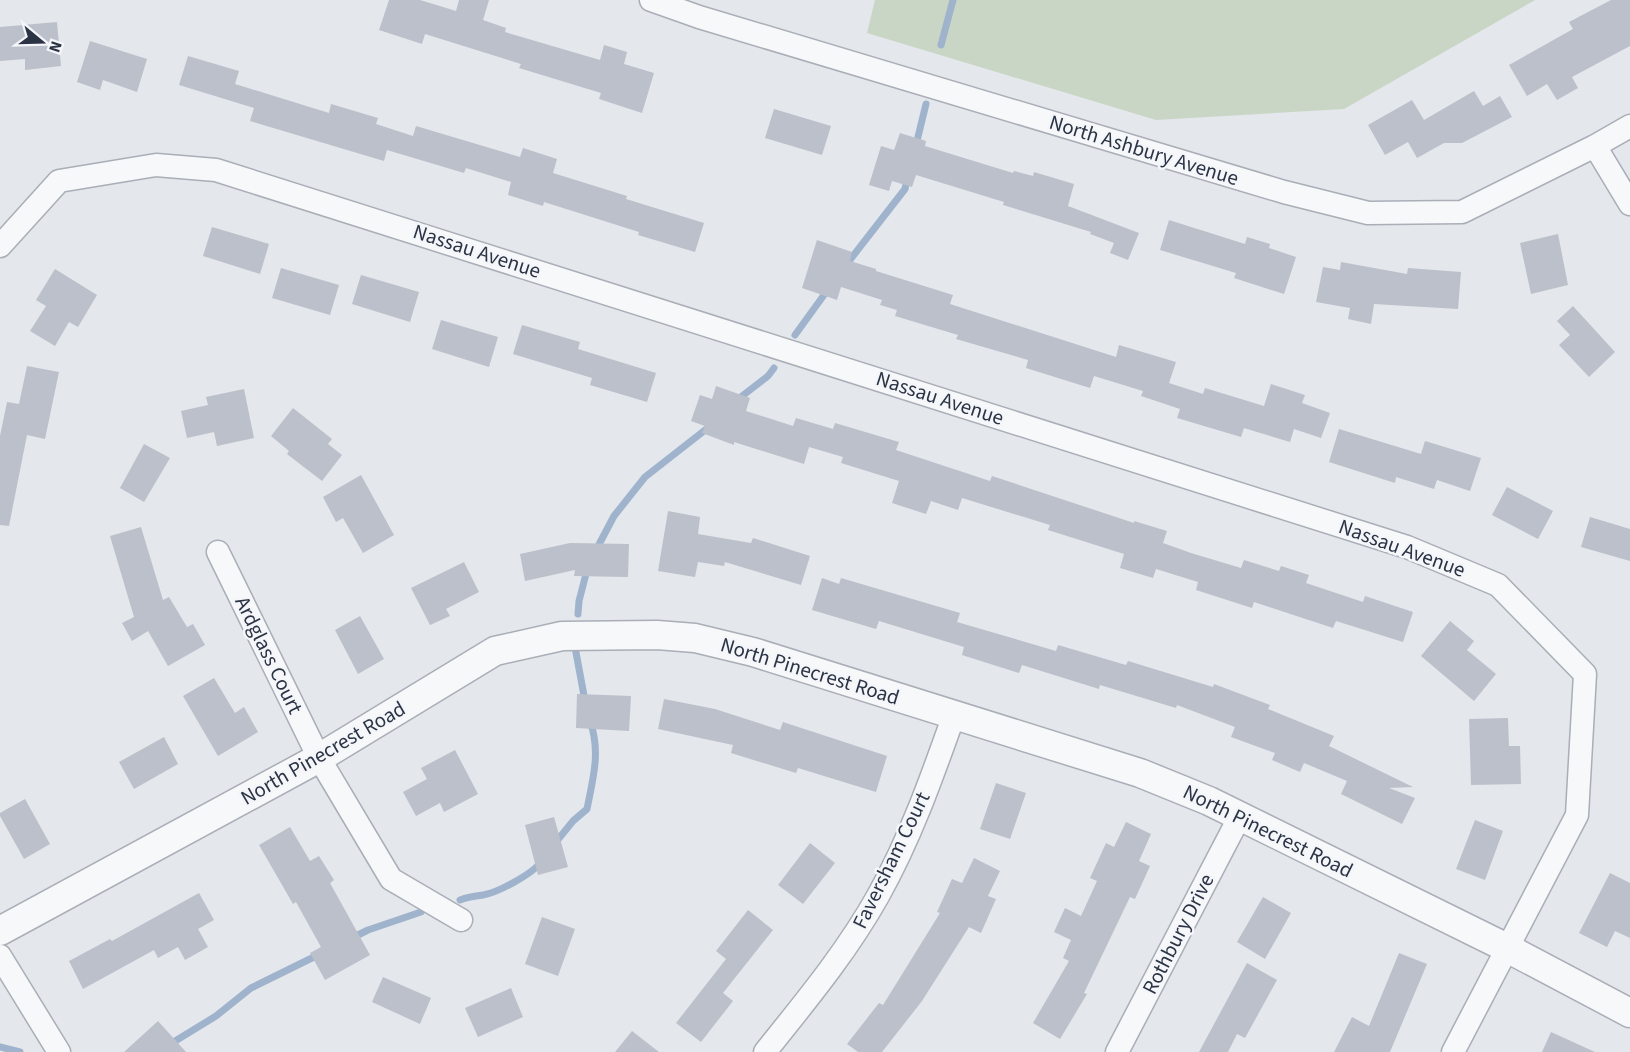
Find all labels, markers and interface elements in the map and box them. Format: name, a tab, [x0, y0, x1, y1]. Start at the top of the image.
north arrow	[12, 12, 72, 72]
text: N	[43, 38, 67, 55]
street label: North Ashbury Avenue	[1046, 107, 1242, 193]
street label: Nassau Avenue	[409, 216, 545, 286]
street label: Nassau Avenue	[872, 363, 1008, 433]
street label: Nassau Avenue	[1335, 511, 1469, 585]
street label: Ardglass Court	[228, 591, 310, 719]
street label: North Pinecrest Road	[717, 630, 903, 712]
street label: North Pinecrest Road	[235, 694, 411, 812]
street label: North Pinecrest Road	[1178, 777, 1358, 885]
street label: Faversham Court	[845, 786, 937, 934]
street label: Rothbury Drive	[1135, 869, 1221, 999]

